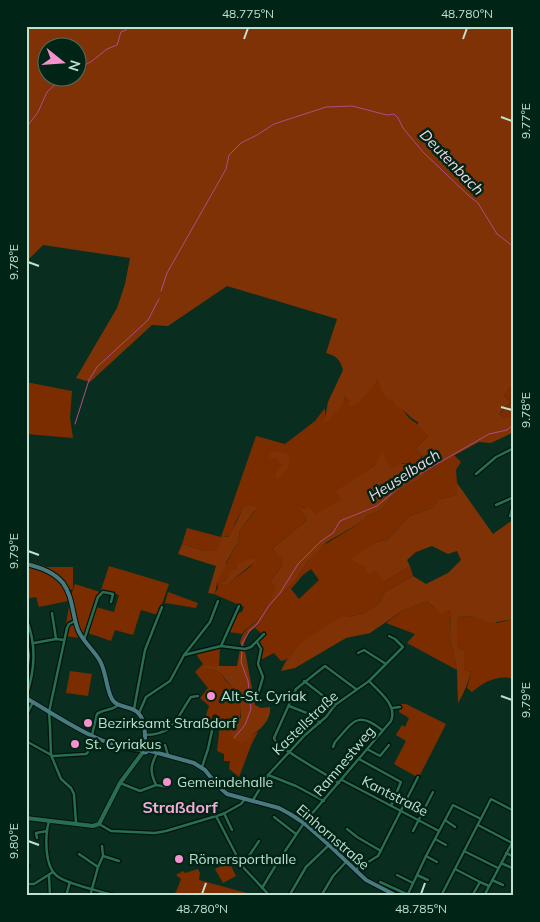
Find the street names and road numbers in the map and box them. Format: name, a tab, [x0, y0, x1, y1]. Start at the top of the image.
street label: Kastellstraße	[268, 687, 342, 759]
street label: Ramnestweg	[309, 722, 379, 800]
street label: Kantstraße	[359, 772, 431, 820]
street label: Einhornstraße	[293, 800, 373, 874]

